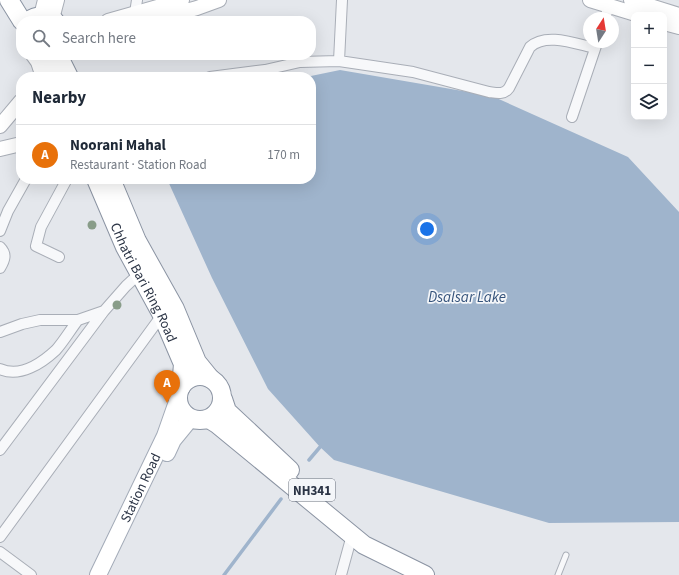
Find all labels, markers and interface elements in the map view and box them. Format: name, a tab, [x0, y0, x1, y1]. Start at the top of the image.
north arrow	[583, 12, 619, 48]
map controls	[631, 12, 667, 120]
button: +	[631, 12, 667, 48]
search box	[16, 16, 316, 60]
icon: search	[30, 27, 52, 49]
text: Search here	[62, 28, 136, 49]
button: −	[631, 48, 667, 84]
button: layers	[631, 84, 667, 120]
text: Nearby	[32, 86, 86, 110]
text: Noorani Mahal	[70, 135, 166, 156]
text: A	[41, 146, 49, 164]
text: 170 m	[267, 146, 300, 164]
text: Restaurant · Station Road	[70, 156, 207, 174]
your location	[417, 219, 437, 239]
street label: Chhatri Bari Ring Road	[105, 220, 181, 345]
water label: Dsalsar Lake	[428, 287, 506, 308]
pin: A	[154, 370, 180, 403]
street label: Station Road	[116, 450, 166, 526]
road number: NH341	[289, 479, 335, 501]

